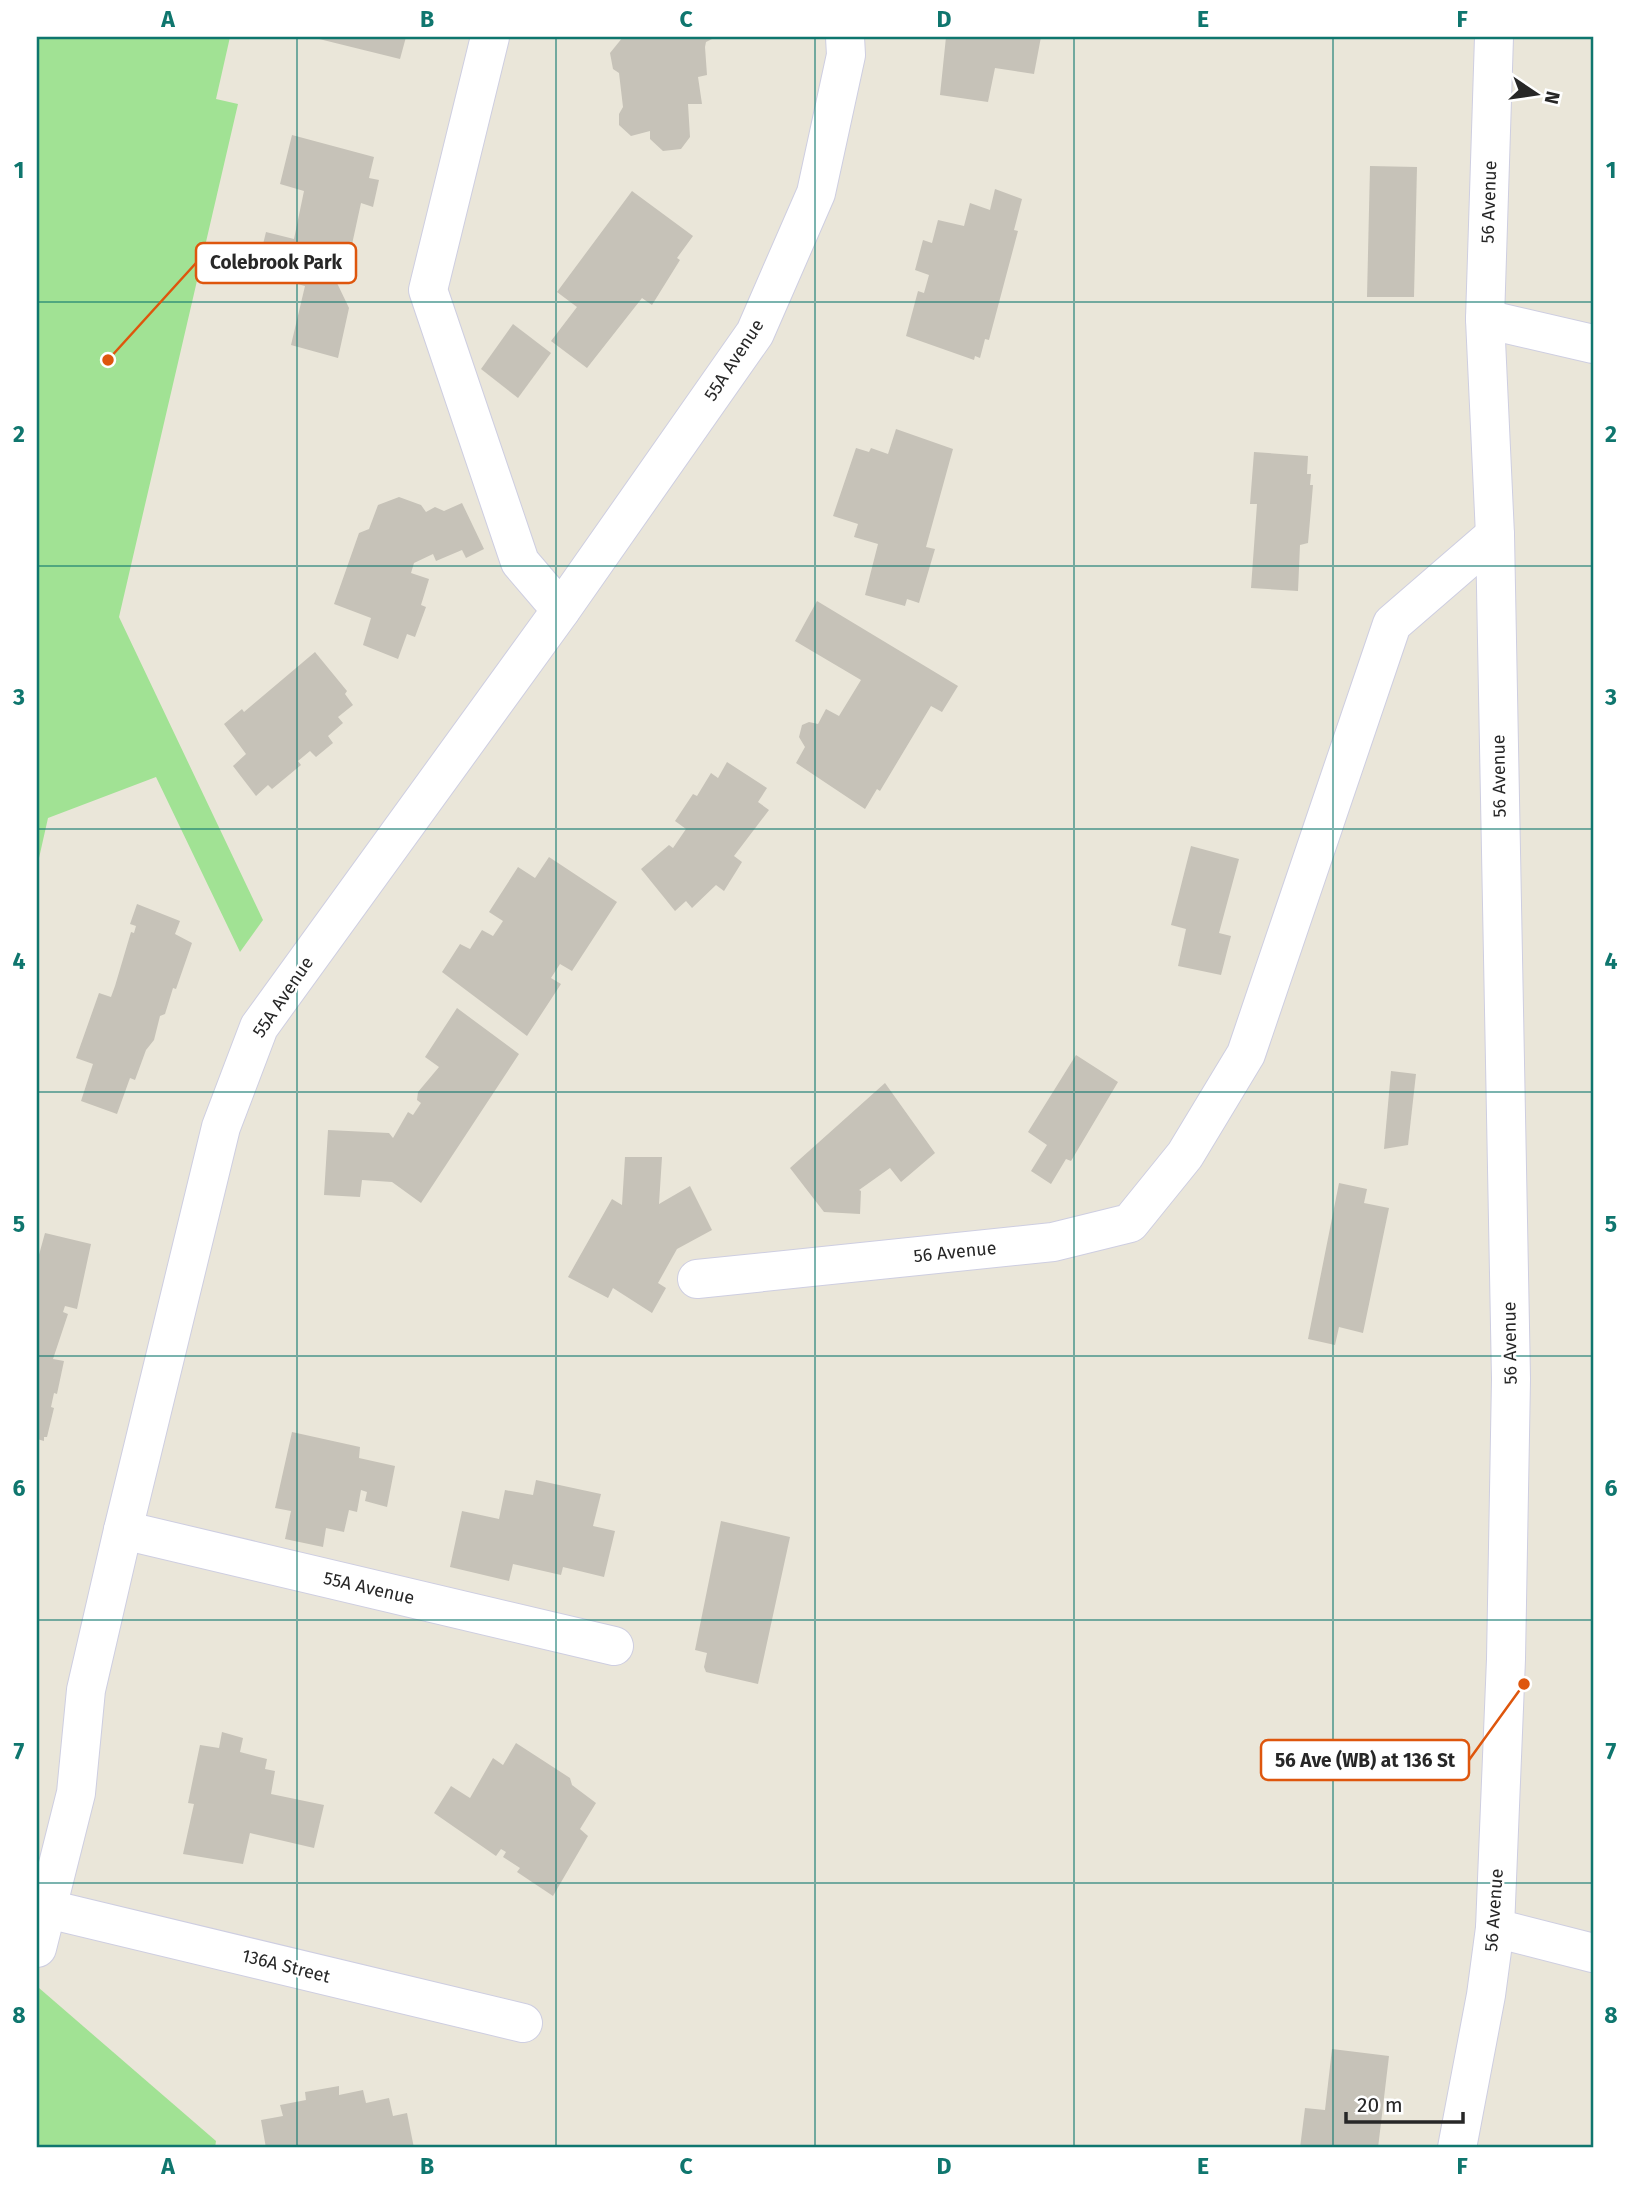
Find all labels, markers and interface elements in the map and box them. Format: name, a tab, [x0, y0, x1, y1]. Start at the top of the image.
text: A	[160, 5, 175, 33]
text: B	[420, 5, 434, 33]
text: C	[679, 5, 693, 33]
text: D	[937, 5, 952, 33]
text: E	[1197, 5, 1209, 33]
text: F	[1456, 5, 1468, 33]
north arrow	[1500, 60, 1570, 130]
text: N	[1539, 89, 1565, 106]
text: 1	[14, 156, 24, 184]
text: 1	[1606, 156, 1616, 184]
street label: 56 Avenue	[1477, 160, 1501, 244]
callout: Colebrook Park	[196, 243, 356, 283]
text: Colebrook Park	[210, 251, 343, 274]
street label: 55A Avenue	[700, 315, 768, 405]
text: 2	[13, 420, 25, 448]
text: 2	[1605, 420, 1617, 448]
text: 3	[12, 683, 25, 711]
text: 3	[1604, 683, 1617, 711]
street label: 56 Avenue	[1487, 734, 1511, 818]
text: 4	[13, 947, 26, 975]
text: 4	[1605, 947, 1618, 975]
street label: 55A Avenue	[248, 952, 318, 1042]
text: 5	[13, 1210, 25, 1238]
text: 5	[1605, 1210, 1617, 1238]
street label: 56 Avenue	[913, 1237, 997, 1267]
street label: 56 Avenue	[1498, 1301, 1522, 1385]
text: 6	[13, 1474, 26, 1502]
text: 6	[1605, 1474, 1618, 1502]
street label: 55A Avenue	[321, 1567, 417, 1609]
text: 7	[14, 1737, 25, 1765]
text: 7	[1606, 1737, 1617, 1765]
callout: 56 Ave (WB) at 136 St	[1261, 1740, 1469, 1780]
text: 56 Ave (WB) at 136 St	[1275, 1749, 1456, 1772]
street label: 56 Avenue	[1480, 1868, 1508, 1952]
street label: 136A Street	[240, 1944, 333, 1988]
text: 8	[12, 2001, 26, 2029]
text: 8	[1604, 2001, 1618, 2029]
scale bar	[1346, 2080, 1464, 2124]
text: 20 m	[1357, 2092, 1403, 2118]
text: A	[160, 2152, 175, 2180]
text: B	[420, 2152, 434, 2180]
text: C	[679, 2152, 693, 2180]
text: D	[937, 2152, 952, 2180]
text: E	[1197, 2152, 1209, 2180]
text: F	[1456, 2152, 1468, 2180]

